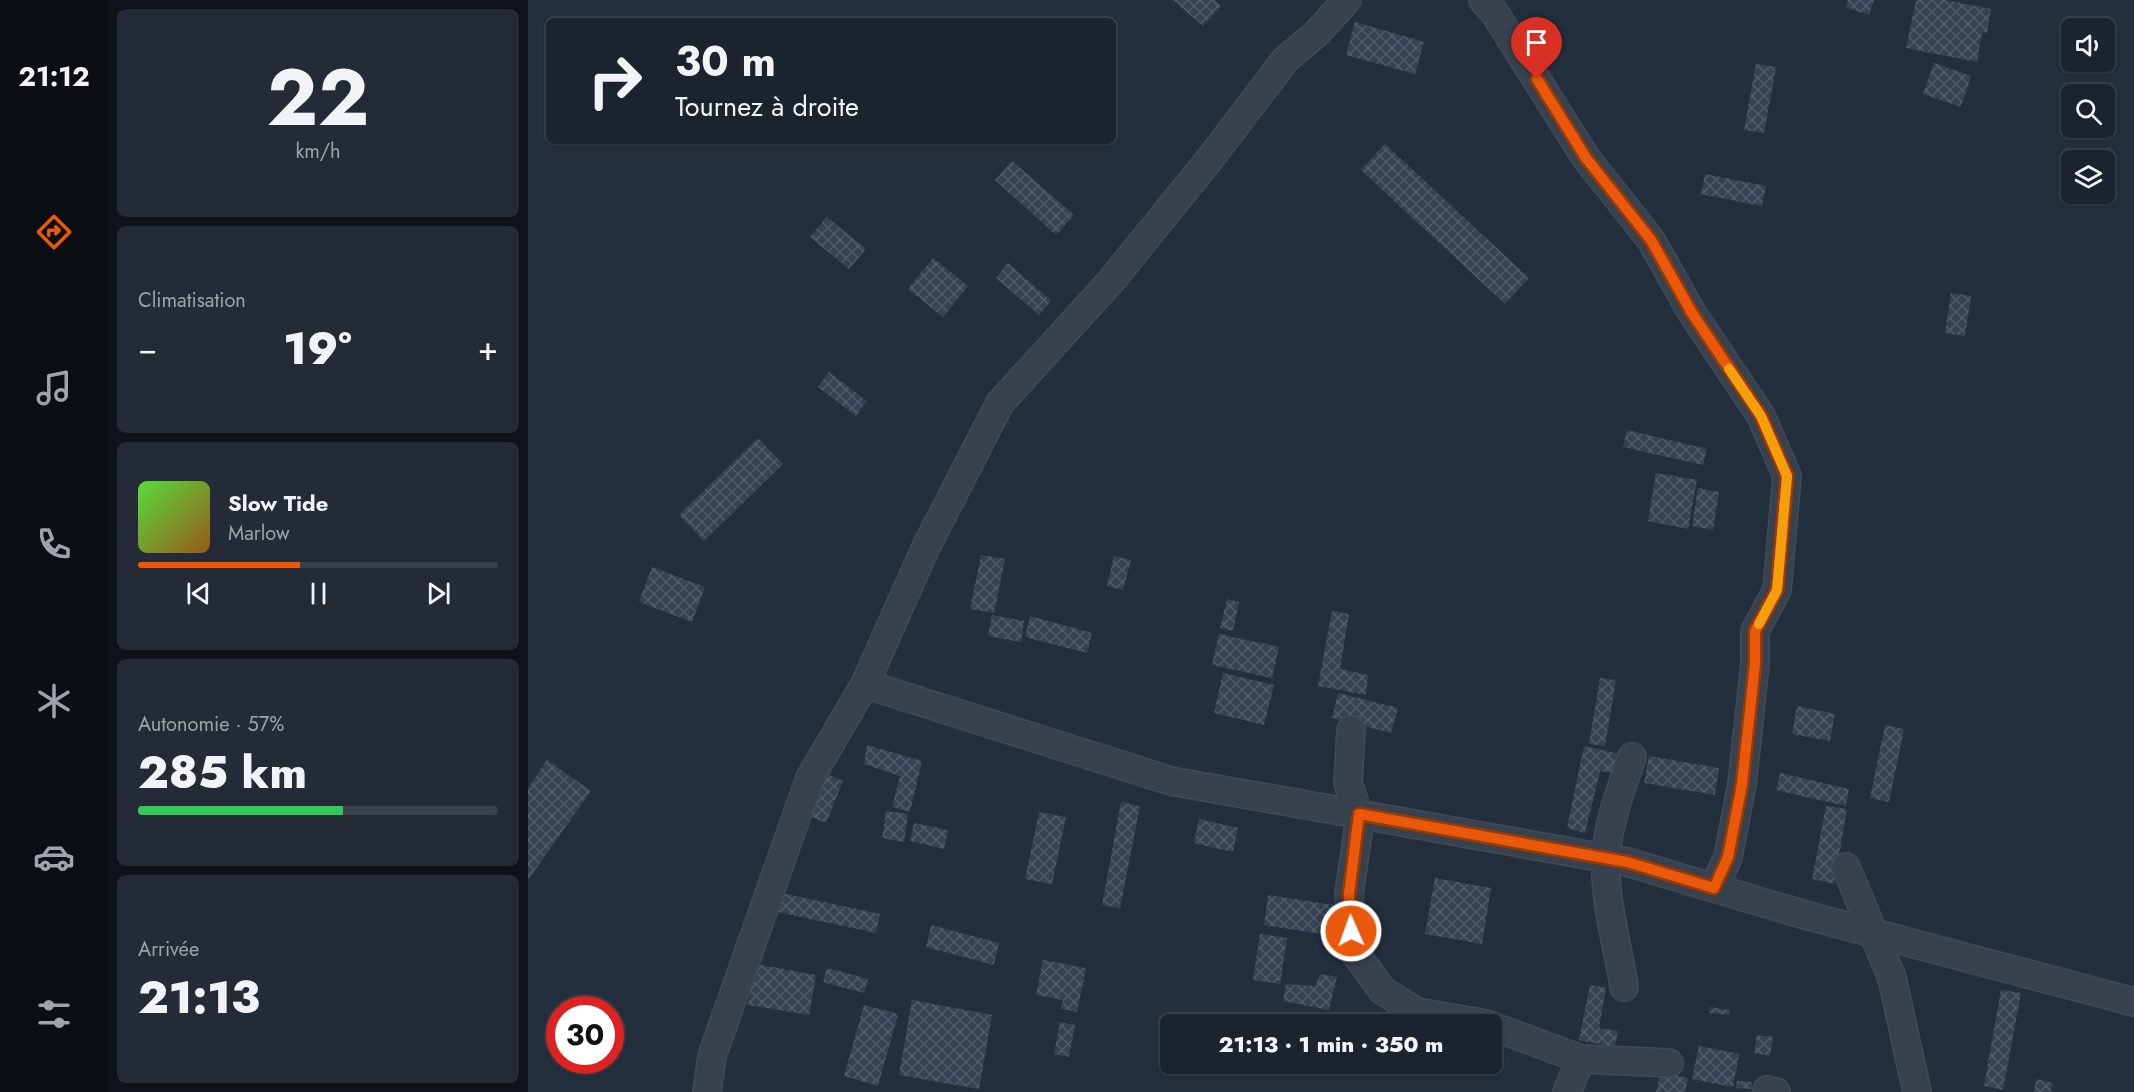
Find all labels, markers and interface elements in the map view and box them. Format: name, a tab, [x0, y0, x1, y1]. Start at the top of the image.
pin	[1511, 17, 1562, 79]
map controls	[2061, 18, 2115, 204]
button: sound	[2061, 18, 2115, 72]
icon: arrive	[1520, 26, 1553, 59]
text: 30 m	[675, 31, 776, 92]
text: 22	[267, 42, 369, 154]
icon: right	[576, 42, 654, 120]
text: 21:12	[18, 57, 90, 96]
button: search	[2061, 84, 2115, 138]
text: Tournez à droite	[675, 87, 859, 126]
text: km/h	[295, 137, 341, 166]
button: layers	[2061, 150, 2115, 204]
icon: directions	[33, 211, 75, 253]
text: Climatisation	[138, 286, 246, 315]
text: 19°	[283, 316, 352, 381]
text: −	[138, 325, 157, 372]
text: +	[478, 325, 498, 372]
icon: music	[33, 367, 75, 409]
text: Slow Tide	[228, 487, 328, 519]
text: Marlow	[228, 519, 290, 548]
icon: phone	[33, 523, 75, 565]
icon: previous	[182, 577, 215, 610]
icon: pause	[302, 577, 335, 610]
icon: next	[422, 577, 455, 610]
icon: climate	[33, 680, 75, 722]
text: Autonomie · 57%	[138, 710, 284, 739]
text: 285 km	[138, 740, 307, 805]
icon: car	[33, 836, 75, 878]
position arrow	[1319, 899, 1383, 963]
text: Arrivée	[138, 935, 199, 964]
text: 21:13	[138, 965, 260, 1030]
icon: filters	[33, 993, 75, 1035]
speed limit sign: 30	[546, 996, 624, 1074]
text: 21:13 · 1 min · 350 m	[1219, 1028, 1443, 1060]

